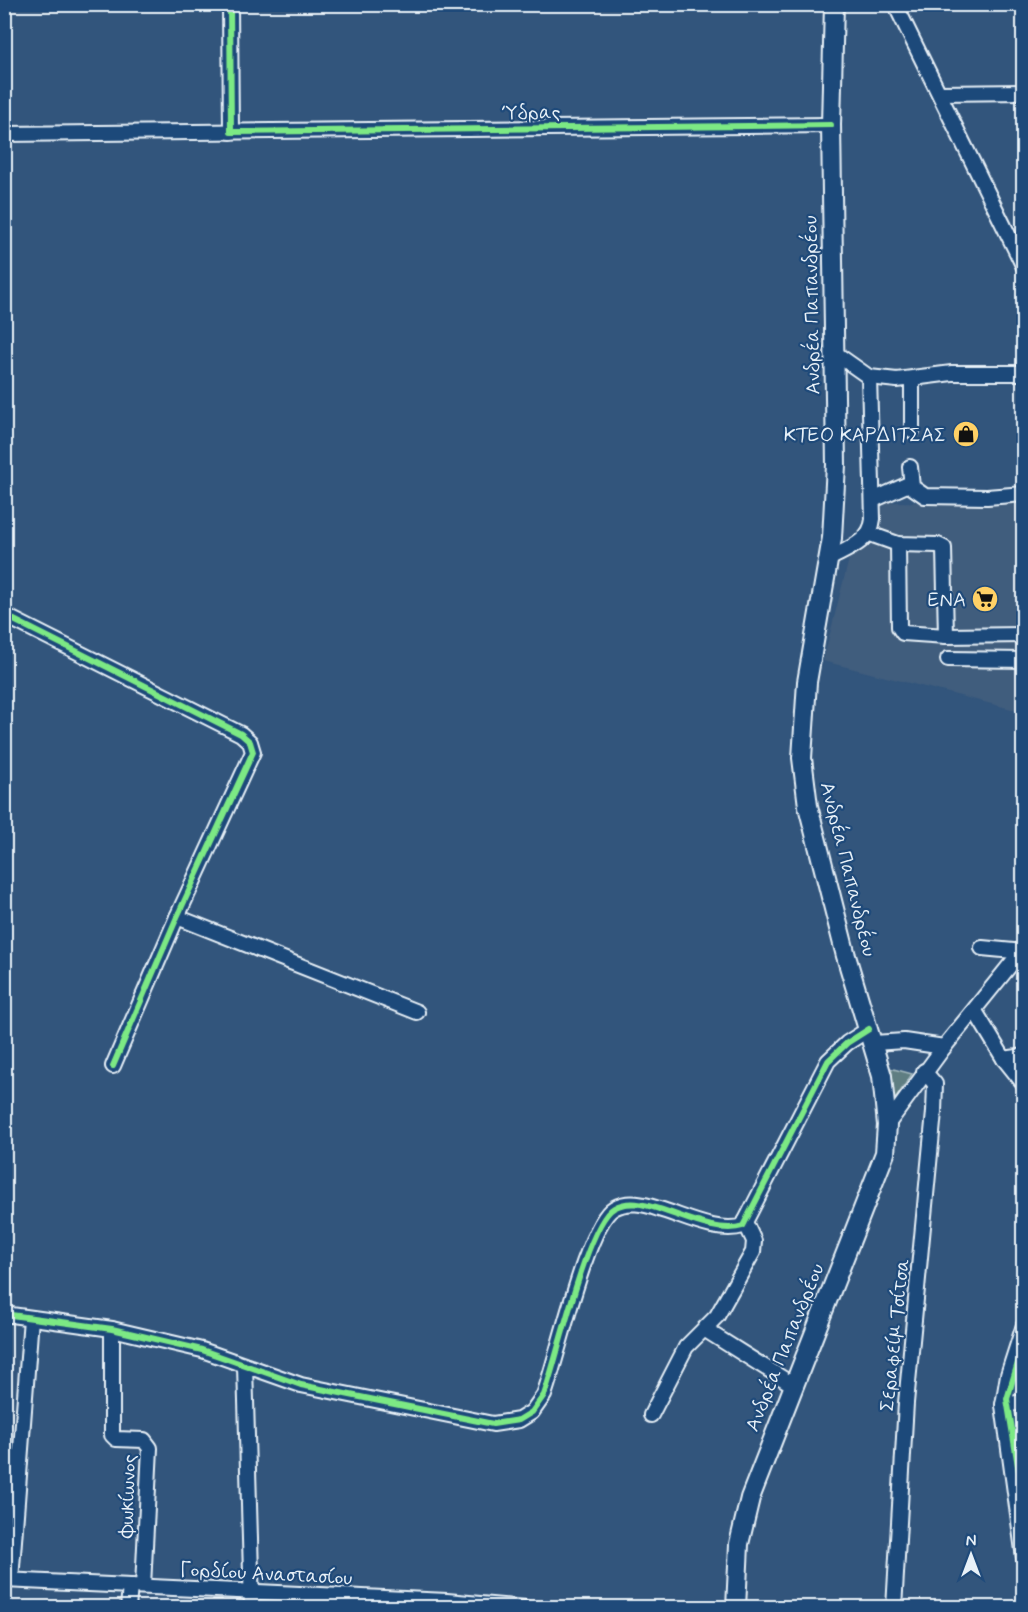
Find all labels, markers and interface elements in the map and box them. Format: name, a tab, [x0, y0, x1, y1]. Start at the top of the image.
street label: Ύδρας	[501, 99, 561, 128]
street label: Ανδρέα Παπανδρέου	[797, 215, 828, 395]
shop icon: ΚΤΕΟ ΚΑΡΔΙΤΣΑΣ	[951, 419, 981, 449]
place label: ΚΤΕΟ ΚΑΡΔΙΤΣΑΣ	[784, 422, 946, 449]
supermarket icon: ΕΝΑ	[970, 584, 1000, 614]
place label: ΕΝΑ	[928, 587, 966, 614]
street label: Ανδρέα Παπανδρέου	[813, 779, 882, 960]
street label: Σεραφείμ Τσίτσα	[874, 1257, 917, 1413]
street label: Ανδρέα Παπανδρέου	[739, 1259, 831, 1436]
street label: Φωκίωνος	[114, 1454, 143, 1539]
north arrow	[941, 1525, 1001, 1585]
text: N	[966, 1531, 976, 1552]
street label: Γορδίου Αναστασίου	[179, 1556, 353, 1593]

